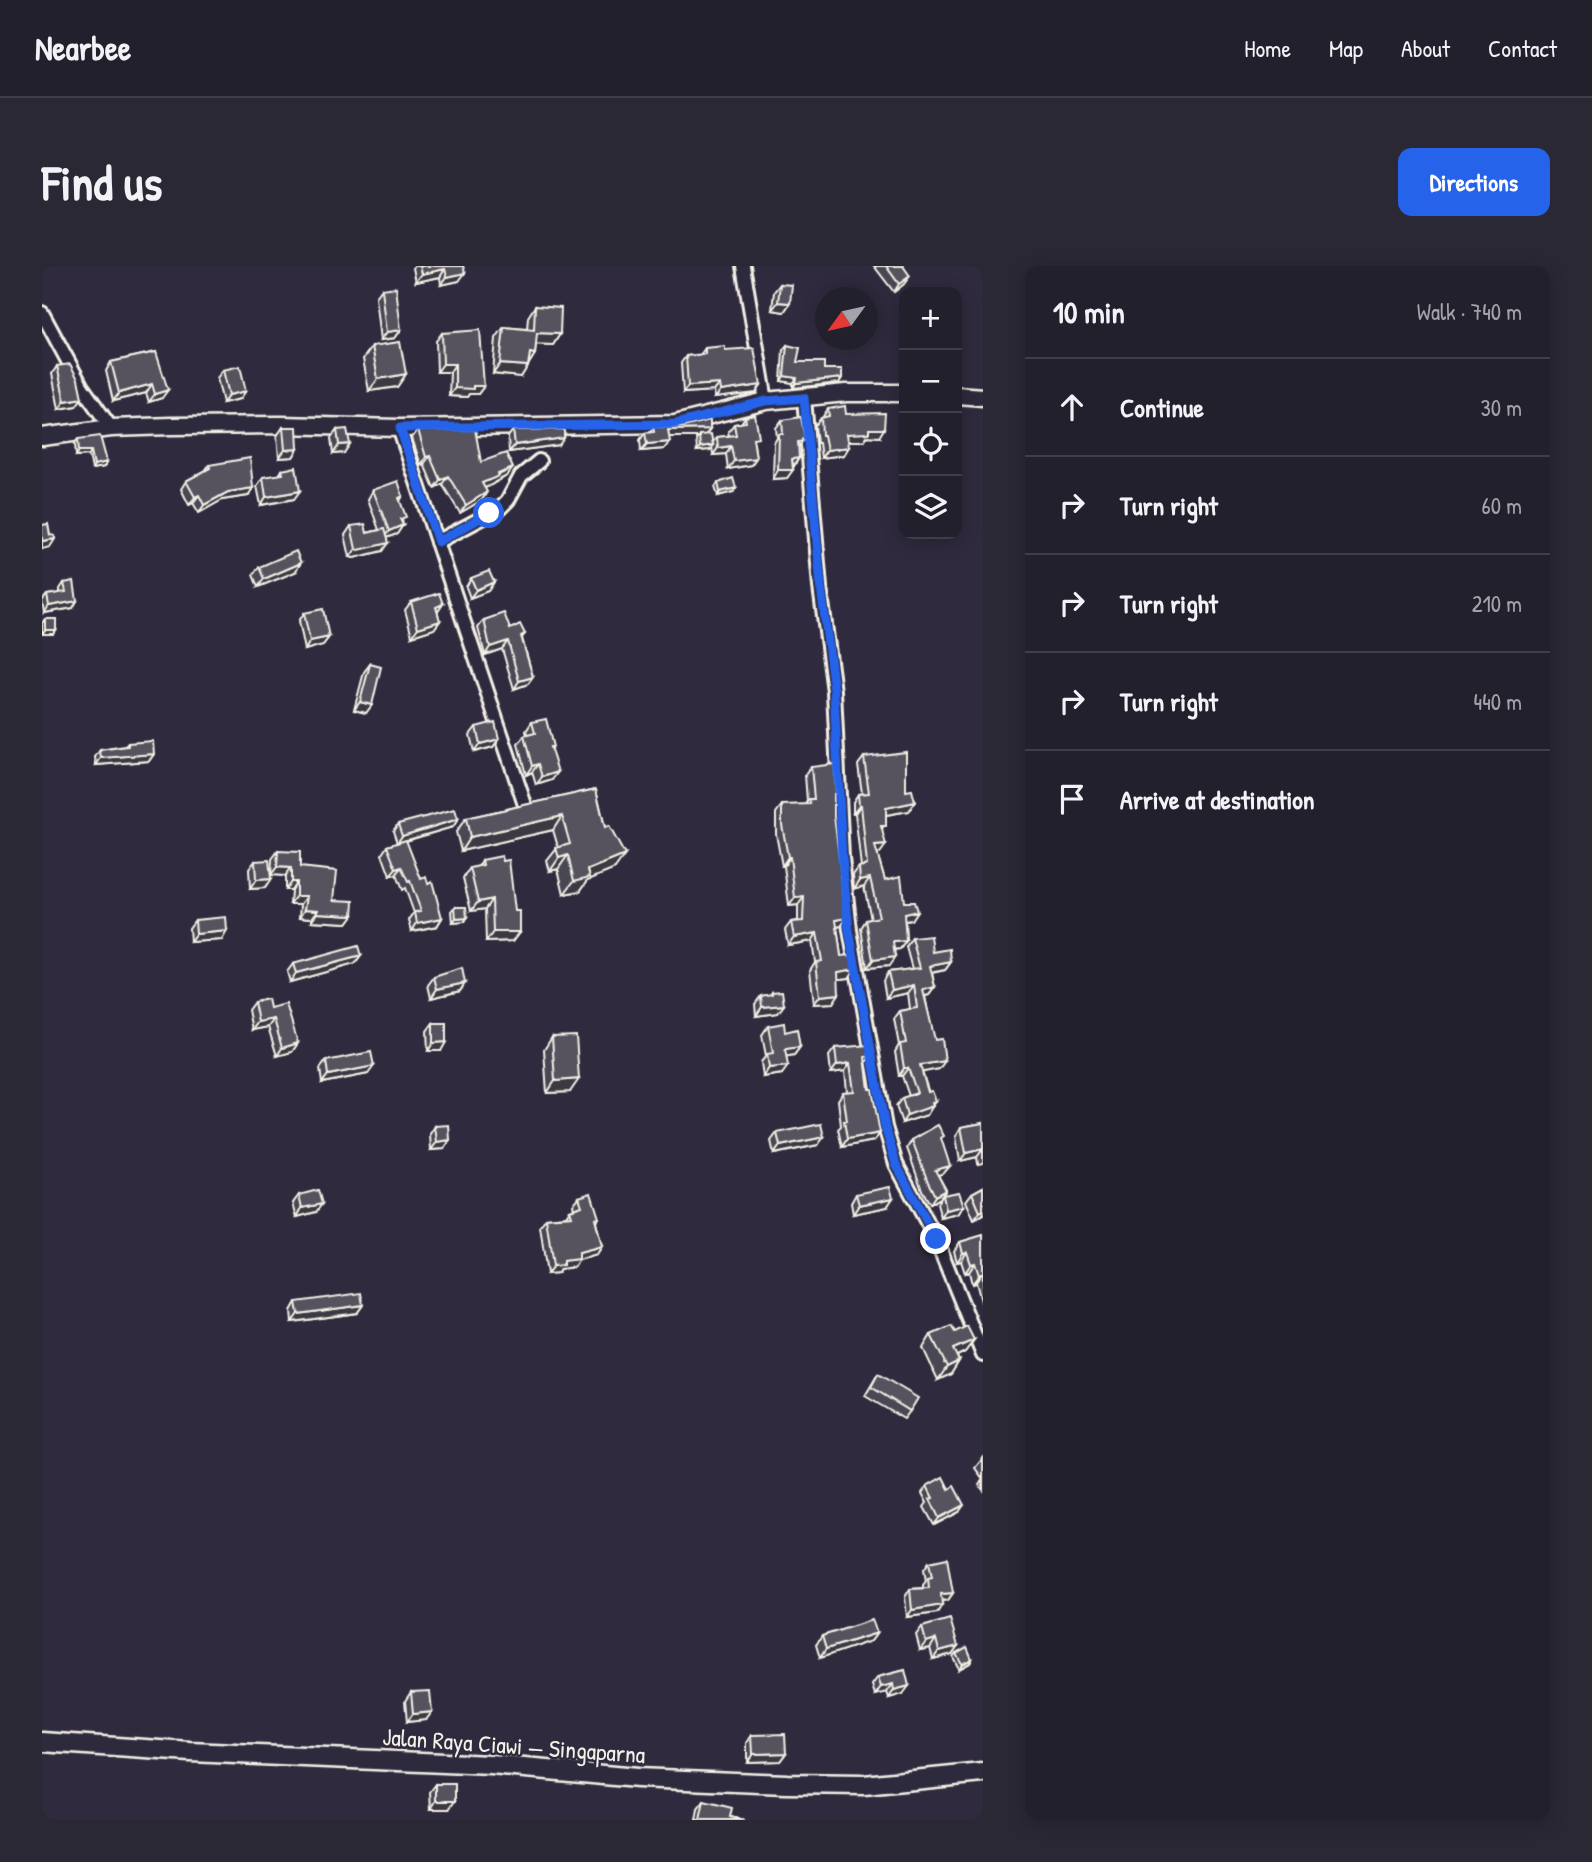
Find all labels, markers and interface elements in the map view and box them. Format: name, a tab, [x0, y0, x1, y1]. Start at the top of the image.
text: Nearbee	[35, 26, 131, 70]
text: Home	[1244, 32, 1291, 64]
text: Map	[1329, 32, 1363, 64]
text: About	[1401, 32, 1450, 64]
text: Contact	[1488, 32, 1557, 64]
button: Directions	[1398, 148, 1550, 216]
text: Find us	[42, 149, 162, 215]
north arrow	[815, 287, 878, 350]
map controls	[899, 287, 962, 539]
button: +	[899, 287, 962, 350]
text: 10 min	[1053, 292, 1125, 332]
text: Walk · 740 m	[1417, 296, 1522, 327]
button: −	[899, 350, 962, 413]
icon: ahead	[1053, 388, 1091, 426]
text: Continue	[1120, 390, 1204, 425]
text: 30 m	[1480, 392, 1522, 423]
button: locate	[899, 413, 962, 476]
button: layers	[899, 476, 962, 539]
icon: right	[1053, 486, 1091, 524]
text: Turn right	[1120, 488, 1218, 523]
text: 60 m	[1482, 490, 1522, 521]
route start	[473, 497, 504, 528]
icon: right	[1053, 584, 1091, 622]
text: Turn right	[1120, 586, 1218, 621]
text: 210 m	[1472, 588, 1522, 619]
icon: right	[1053, 682, 1091, 720]
text: Turn right	[1120, 684, 1218, 719]
text: 440 m	[1474, 686, 1522, 717]
icon: arrive	[1053, 780, 1091, 818]
text: Arrive at destination	[1120, 782, 1315, 817]
route end	[920, 1223, 951, 1254]
street label: Jalan Raya Ciawi — Singaparna	[382, 1720, 646, 1770]

